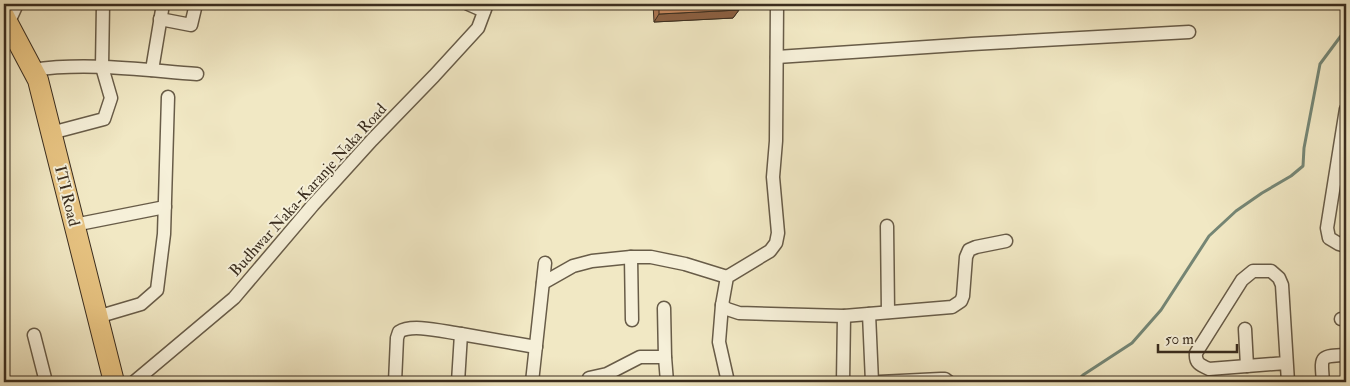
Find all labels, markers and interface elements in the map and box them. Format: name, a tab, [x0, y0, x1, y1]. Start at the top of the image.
street label: Budhwar Naka-Karanje Naka Road	[225, 99, 391, 281]
street label: ITI Road	[50, 164, 84, 228]
scale bar	[1158, 321, 1236, 353]
text: 50 m	[1165, 330, 1194, 349]

